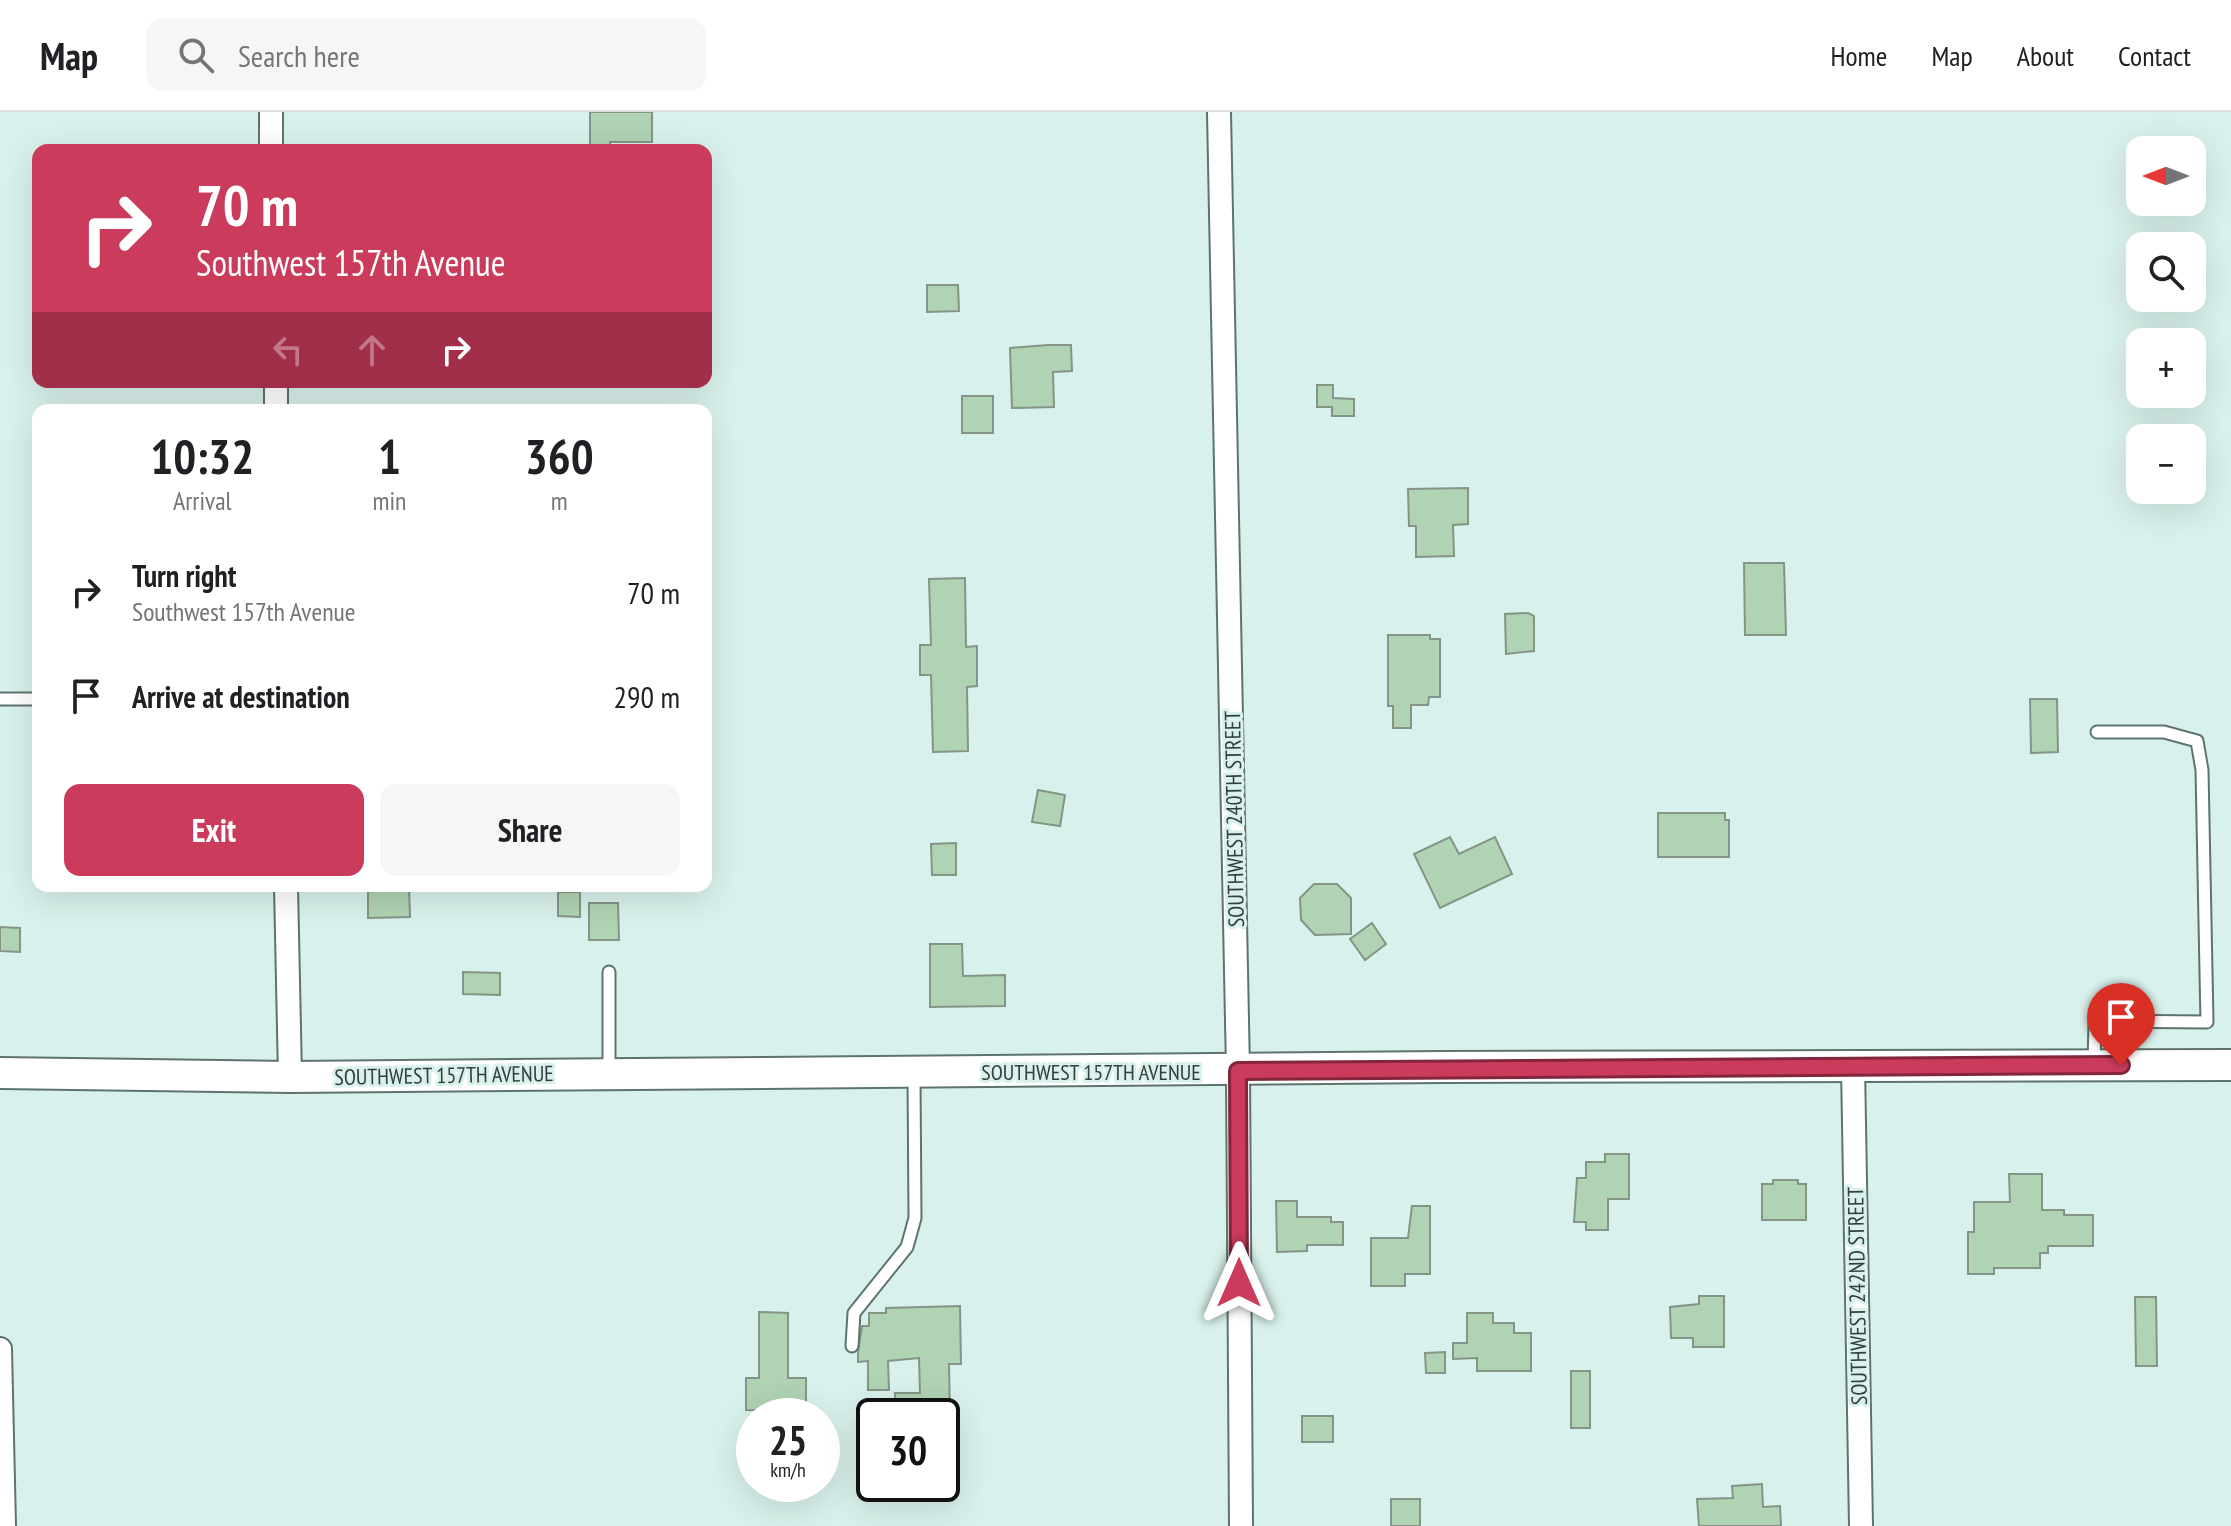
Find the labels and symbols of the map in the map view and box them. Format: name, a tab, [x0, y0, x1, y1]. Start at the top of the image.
north arrow	[2126, 136, 2206, 216]
street label: SOUTHWEST 240TH STREET	[1218, 710, 1250, 927]
pin	[2087, 983, 2155, 1065]
street label: SOUTHWEST 157TH AVENUE	[981, 1058, 1201, 1086]
street label: SOUTHWEST 157TH AVENUE	[334, 1059, 554, 1091]
street label: SOUTHWEST 242ND STREET	[1841, 1186, 1873, 1405]
position arrow	[1197, 1241, 1281, 1325]
speed limit sign: 30	[856, 1398, 960, 1502]

